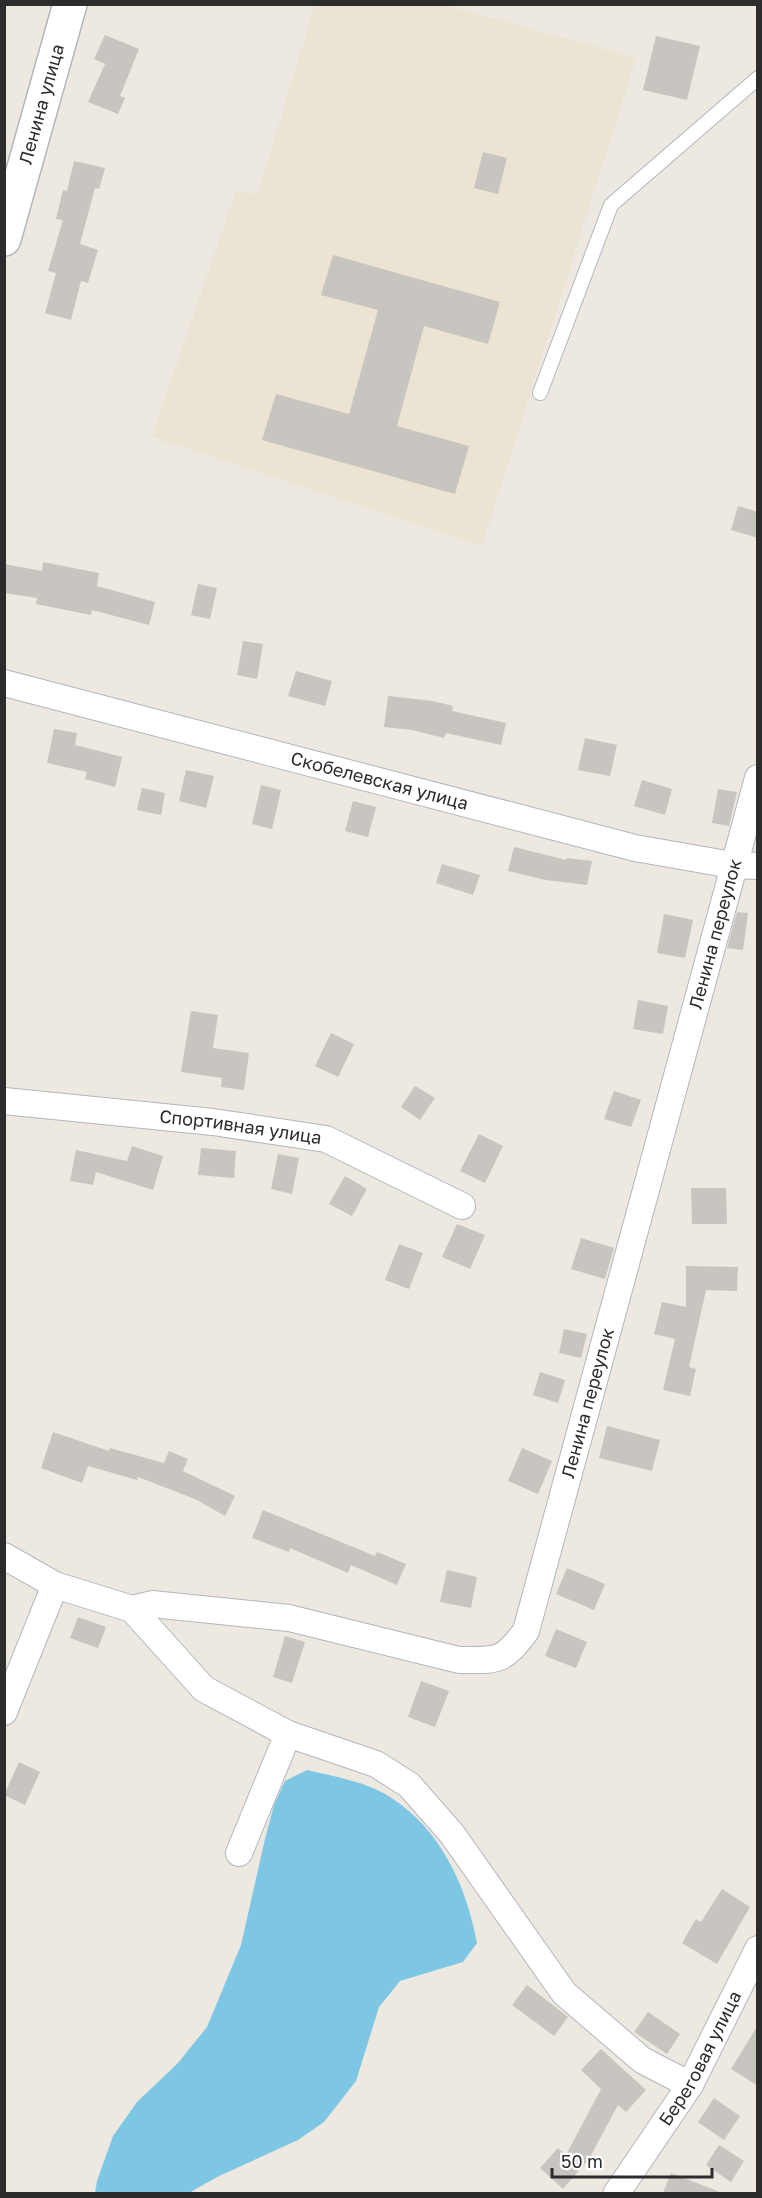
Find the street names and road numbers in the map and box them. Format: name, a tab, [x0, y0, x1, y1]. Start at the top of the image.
street label: Ленина улица	[14, 41, 68, 166]
street label: Скобелевская улица	[288, 746, 471, 814]
street label: Ленина переулок	[684, 856, 746, 1011]
street label: Спортивная улица	[158, 1105, 323, 1148]
street label: Ленина переулок	[556, 1325, 618, 1480]
street label: Береговая улица	[654, 1987, 745, 2130]

